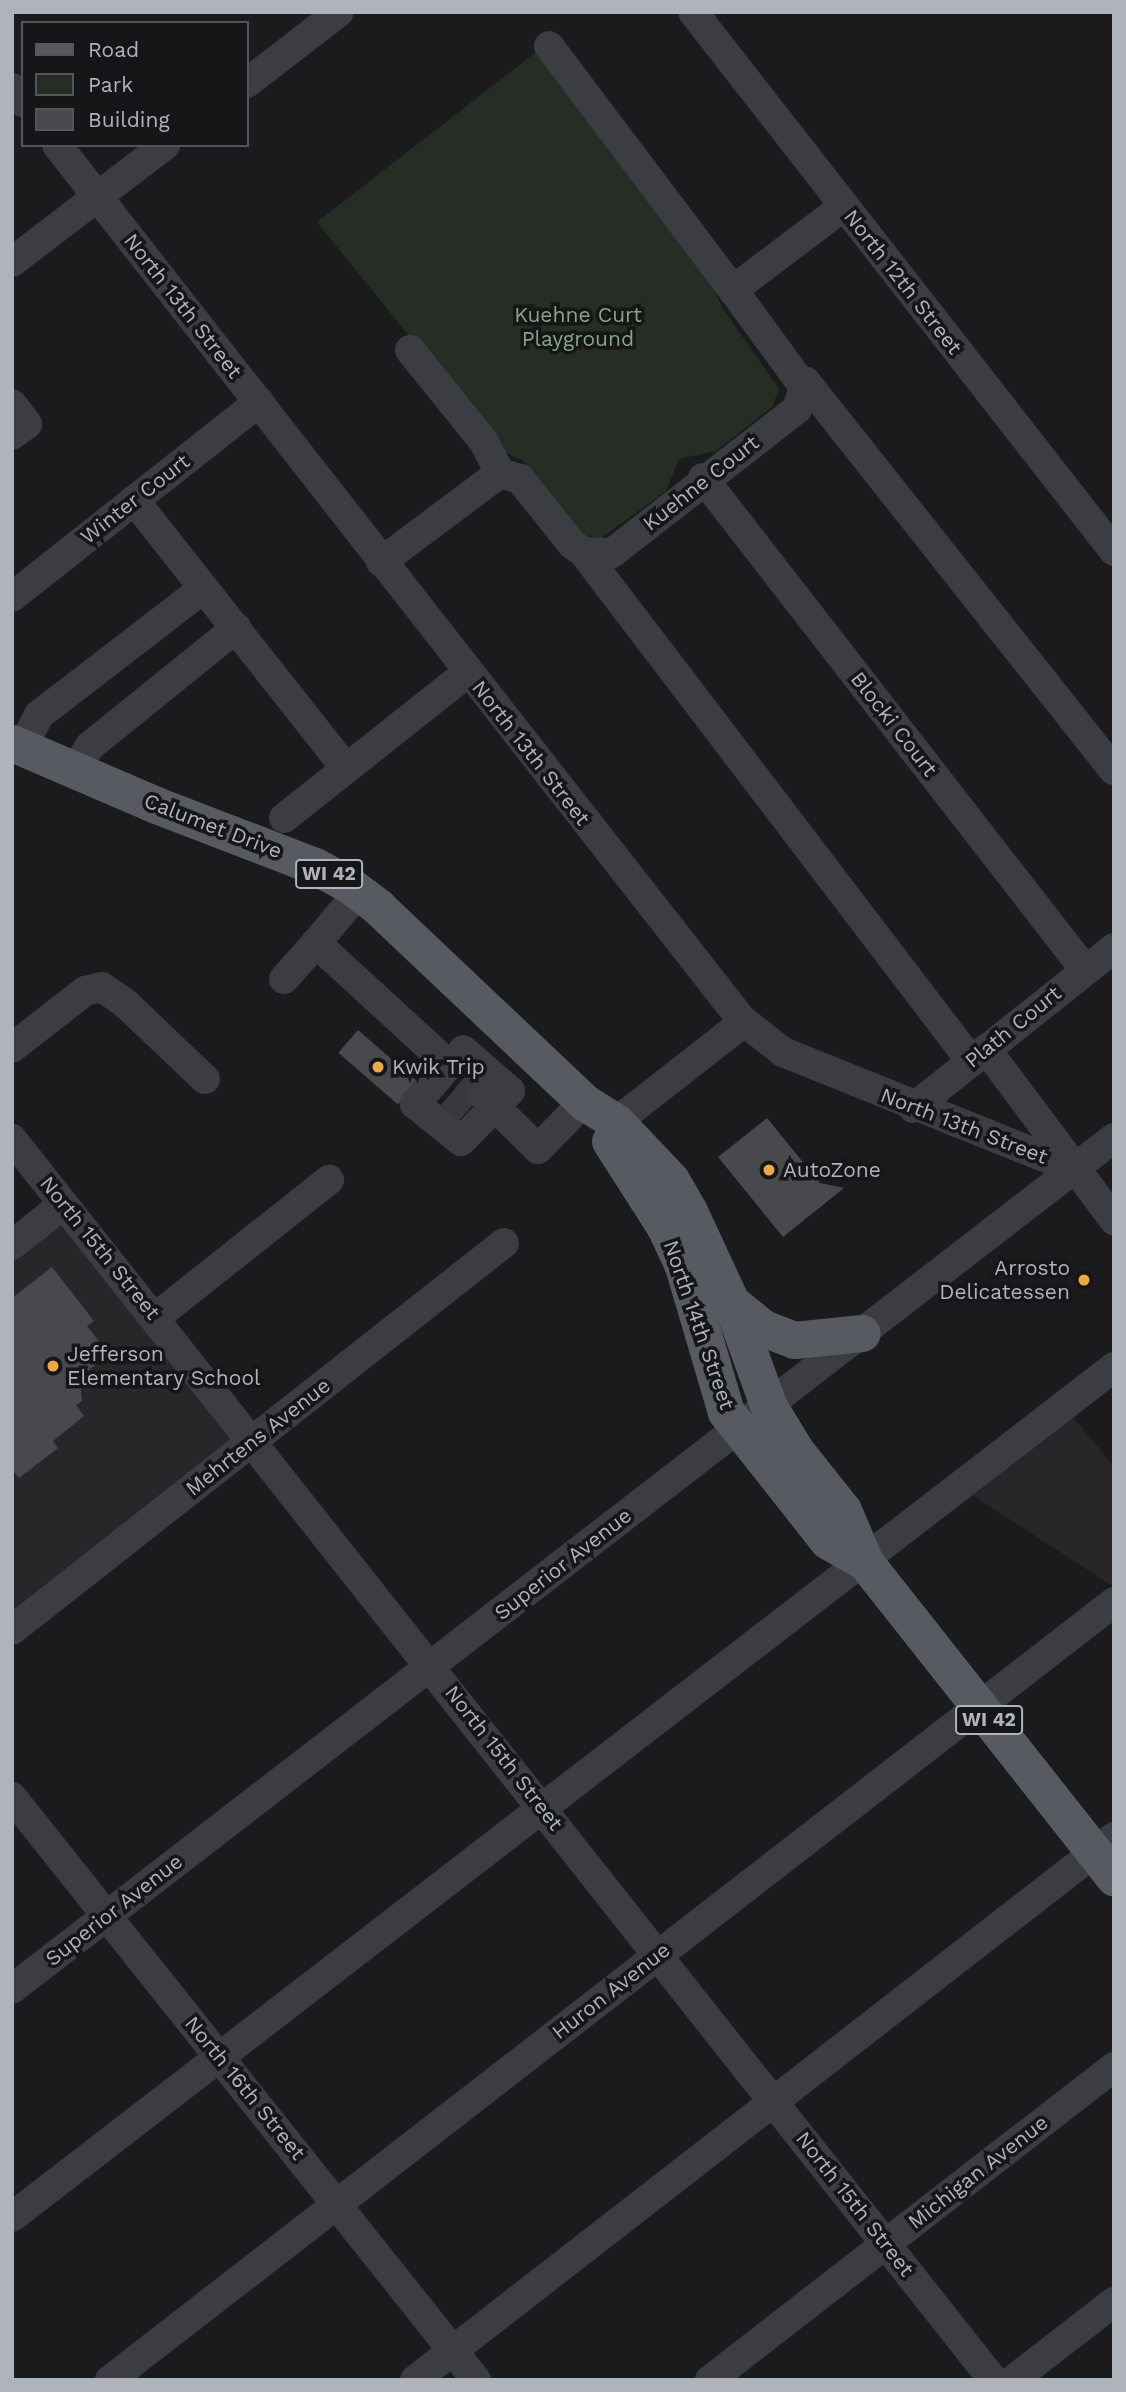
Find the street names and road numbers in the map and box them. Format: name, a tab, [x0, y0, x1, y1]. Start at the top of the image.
street label: North 12th Street	[838, 204, 968, 360]
street label: North 13th Street	[118, 228, 248, 384]
street label: Kuehne Court	[638, 430, 764, 536]
street label: Winter Court	[75, 448, 195, 550]
street label: Blocki Court	[845, 667, 943, 781]
street label: North 13th Street	[466, 675, 596, 831]
street label: Calumet Drive	[140, 788, 286, 864]
road number: WI 42	[294, 859, 364, 890]
street label: Plath Court	[960, 981, 1066, 1073]
street label: North 13th Street	[877, 1082, 1051, 1170]
street label: North 15th Street	[34, 1171, 166, 1325]
street label: North 14th Street	[658, 1237, 740, 1413]
street label: Mehrtens Avenue	[180, 1373, 336, 1501]
street label: Superior Avenue	[489, 1502, 637, 1626]
street label: North 15th Street	[439, 1680, 569, 1836]
road number: WI 42	[954, 1704, 1024, 1736]
street label: Superior Avenue	[40, 1848, 188, 1972]
street label: Huron Avenue	[547, 1937, 675, 2045]
street label: North 16th Street	[179, 2011, 311, 2165]
street label: Michigan Avenue	[903, 2109, 1053, 2235]
street label: North 15th Street	[790, 2126, 920, 2282]

